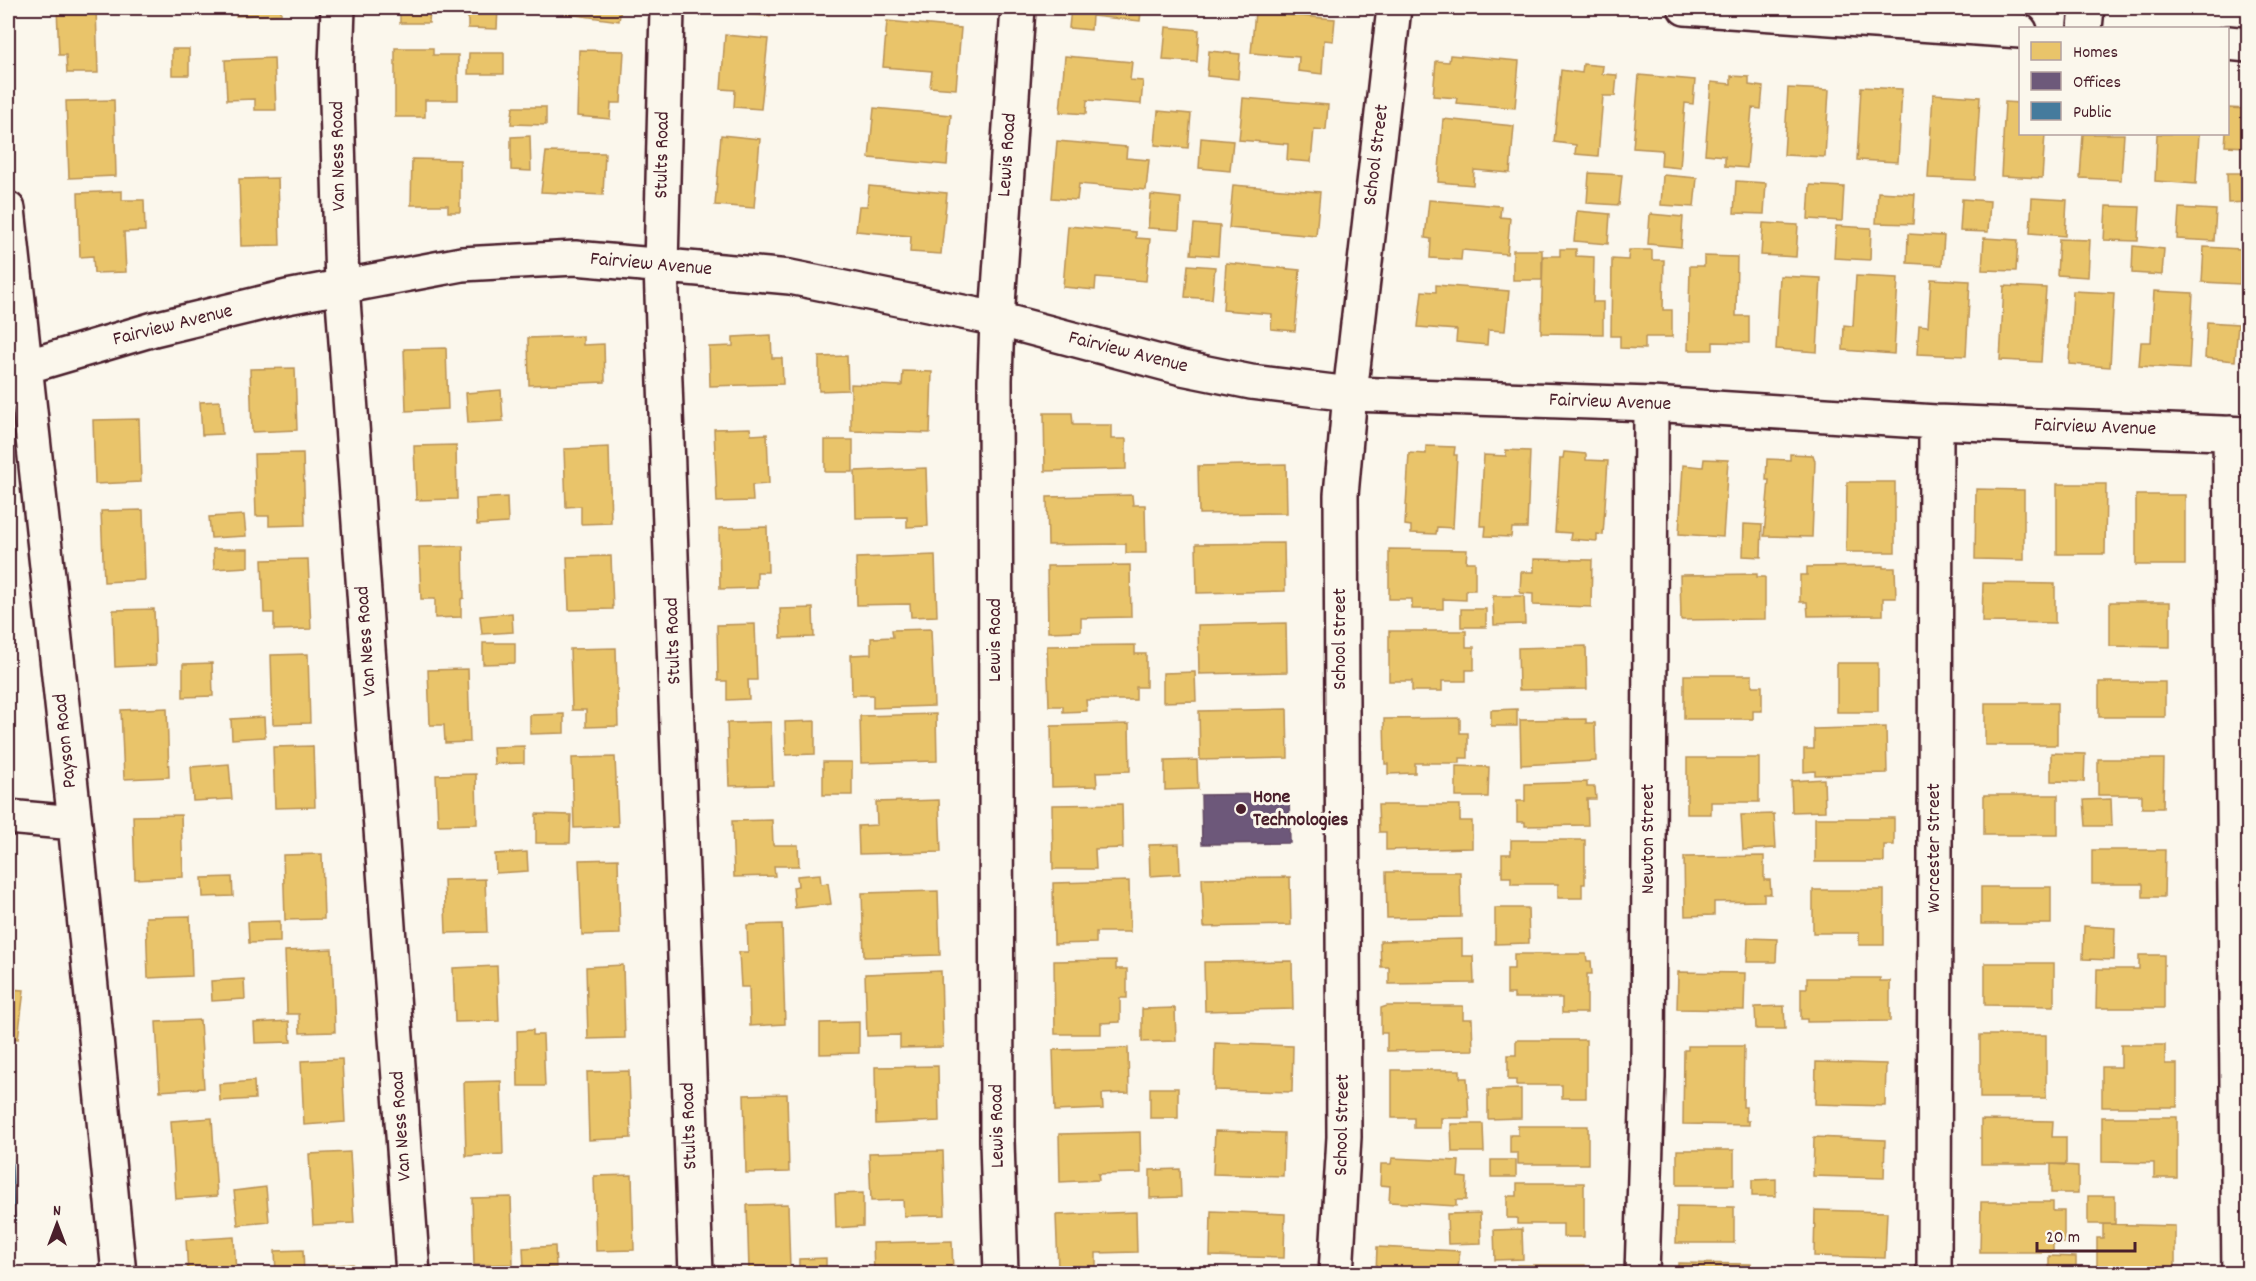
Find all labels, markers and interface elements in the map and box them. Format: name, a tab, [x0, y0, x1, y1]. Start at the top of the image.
legend	[2019, 27, 2229, 135]
text: Homes	[2073, 41, 2118, 66]
text: Offices	[2073, 71, 2121, 96]
street label: Van Ness Road	[324, 101, 354, 211]
text: Public	[2073, 101, 2112, 126]
street label: School Street	[1357, 103, 1397, 207]
street label: Stults Road	[648, 111, 678, 199]
street label: Lewis Road	[991, 112, 1025, 198]
street label: Fairview Avenue	[589, 246, 713, 284]
street label: Fairview Avenue	[110, 298, 236, 354]
street label: Fairview Avenue	[1065, 325, 1191, 381]
street label: Fairview Avenue	[1548, 387, 1672, 419]
street label: Fairview Avenue	[2033, 412, 2157, 444]
street label: Van Ness Road	[349, 585, 385, 697]
street label: School Street	[1327, 588, 1355, 690]
street label: Stults Road	[658, 597, 690, 685]
street label: Lewis Road	[982, 598, 1010, 682]
street label: Payson Road	[47, 692, 85, 790]
street label: Worcester Street	[1921, 783, 1949, 913]
place label: Hone Technologies	[1253, 784, 1348, 835]
street label: Newton Street	[1635, 784, 1663, 894]
marker: Hone Technologies	[1234, 802, 1248, 816]
street label: Van Ness Road	[384, 1070, 420, 1182]
street label: School Street	[1328, 1074, 1358, 1176]
street label: Stults Road	[674, 1082, 706, 1170]
street label: Lewis Road	[983, 1084, 1013, 1168]
north arrow	[27, 1194, 87, 1254]
text: N	[53, 1200, 61, 1223]
scale bar	[2037, 1215, 2134, 1253]
text: 20 m	[2046, 1226, 2080, 1251]

